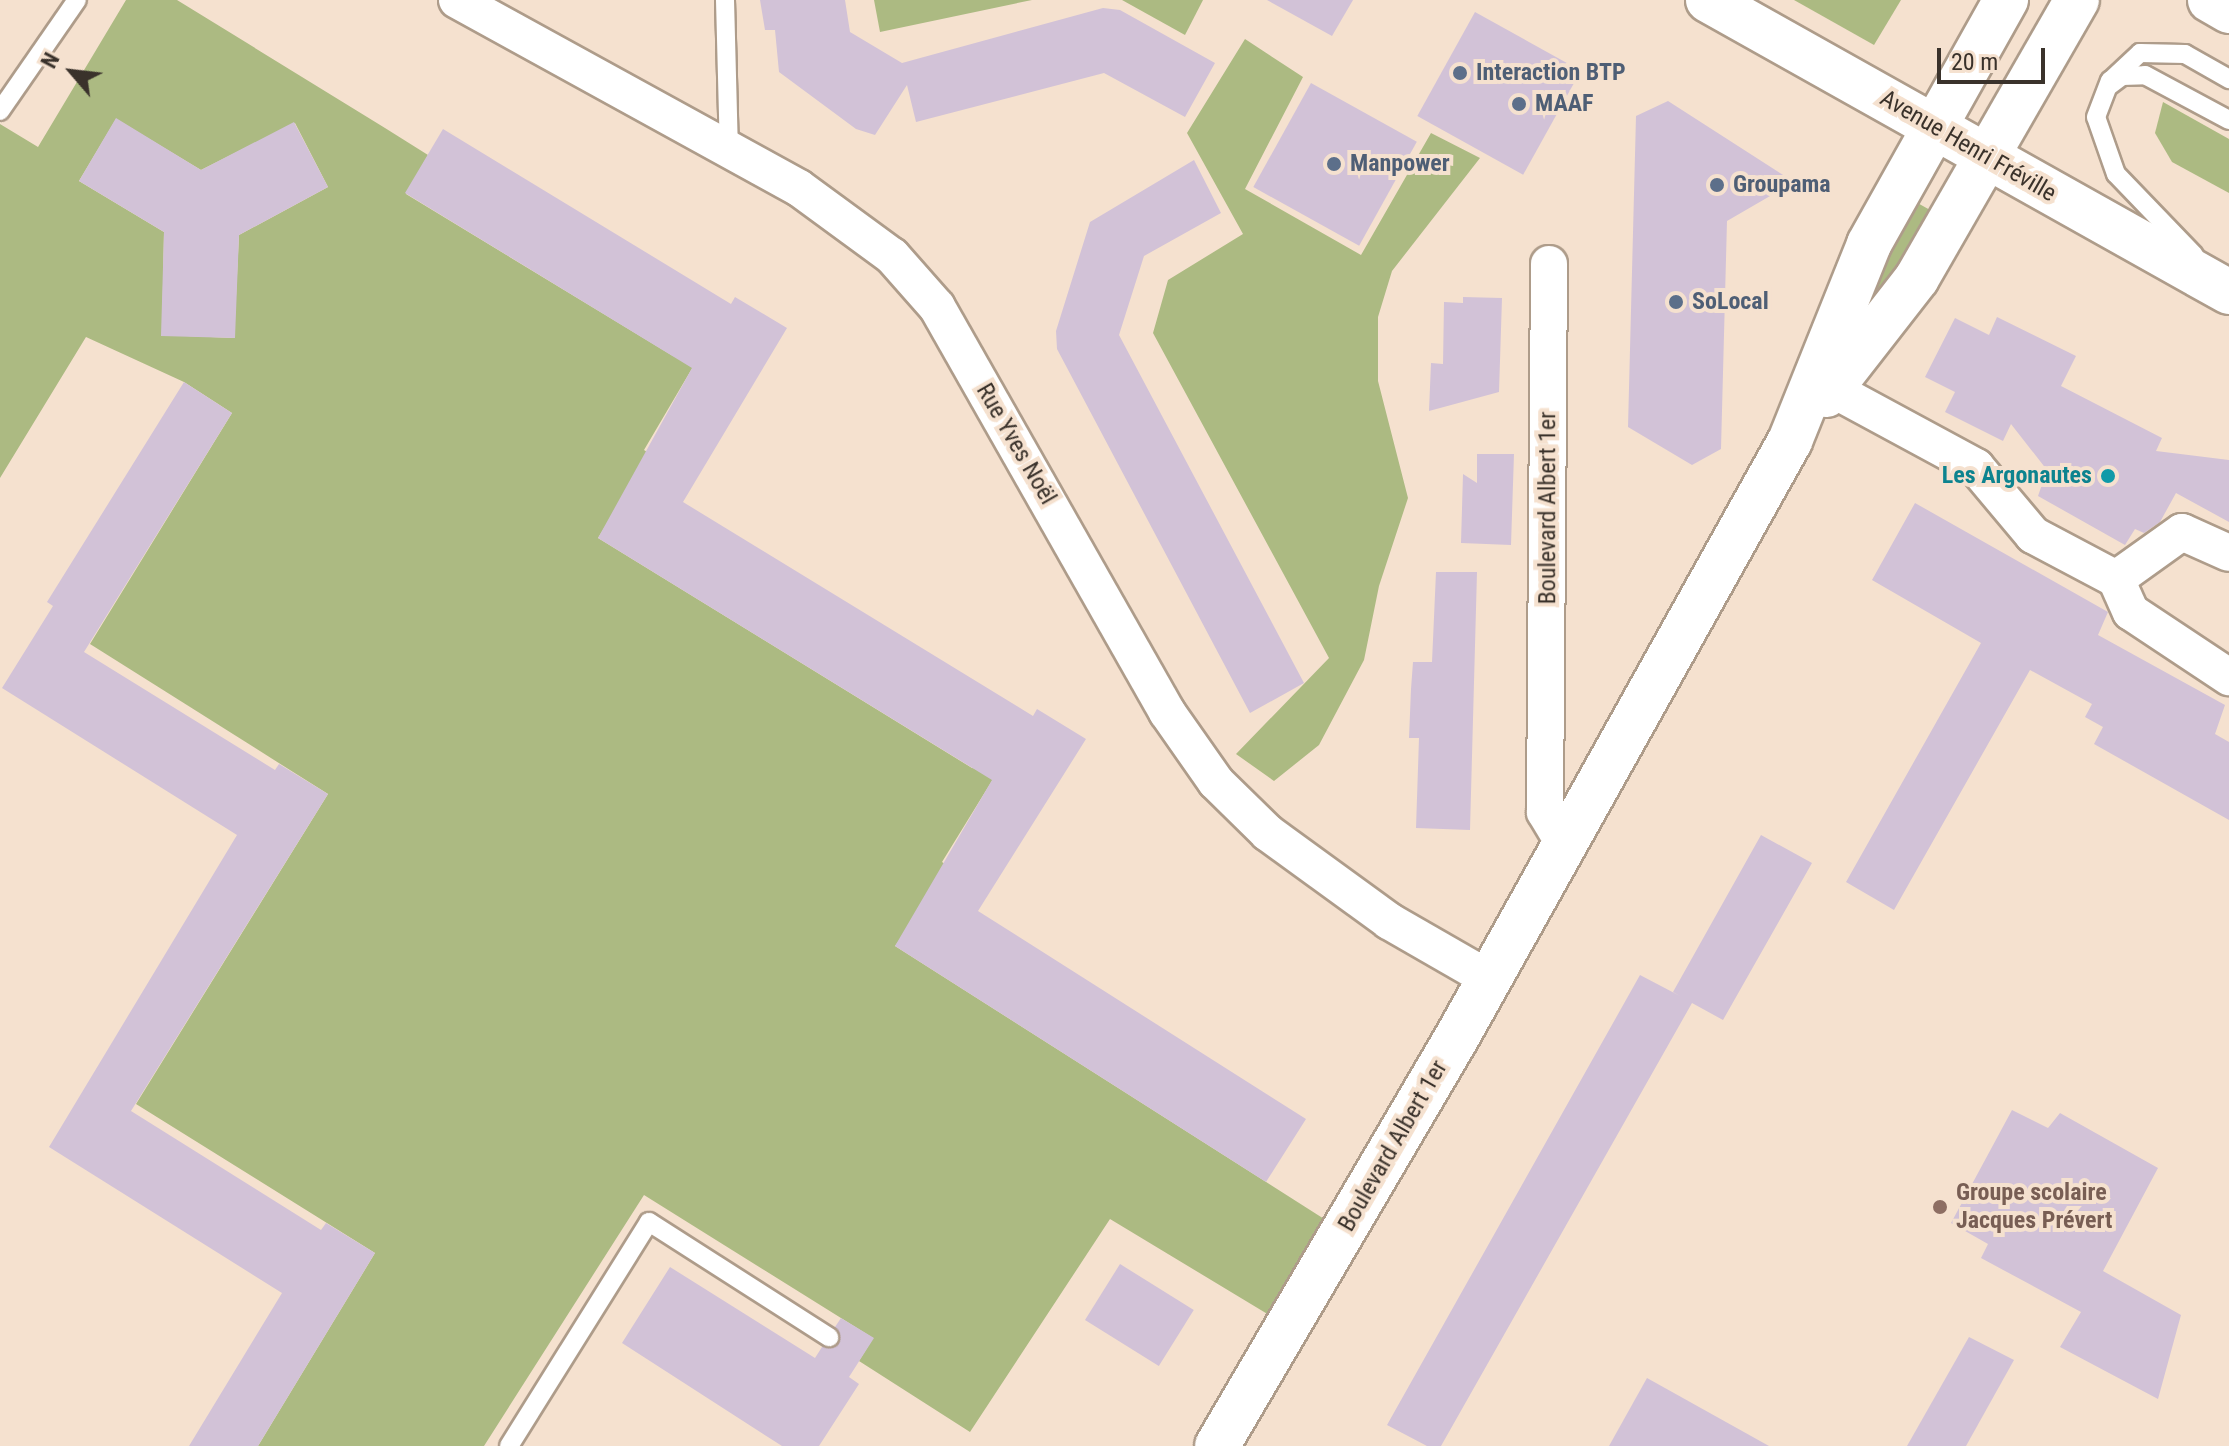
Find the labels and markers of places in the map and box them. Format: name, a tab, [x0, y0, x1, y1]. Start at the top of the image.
place label: Interaction BTP	[1476, 59, 1626, 87]
marker: Interaction BTP	[1451, 64, 1469, 82]
place label: MAAF	[1535, 90, 1594, 118]
marker: MAAF	[1510, 95, 1528, 113]
place label: Manpower	[1350, 150, 1450, 178]
marker: Manpower	[1325, 155, 1343, 173]
place label: Groupama	[1733, 171, 1831, 199]
marker: Groupama	[1708, 176, 1726, 194]
place label: SoLocal	[1692, 288, 1769, 316]
marker: SoLocal	[1667, 293, 1685, 311]
place label: Les Argonautes	[1942, 462, 2092, 490]
marker: Les Argonautes	[2099, 467, 2117, 485]
place label: Groupe scolaire Jacques Prévert	[1956, 1179, 2112, 1235]
marker: Groupe scolaire Jacques Prévert	[1931, 1198, 1949, 1216]

